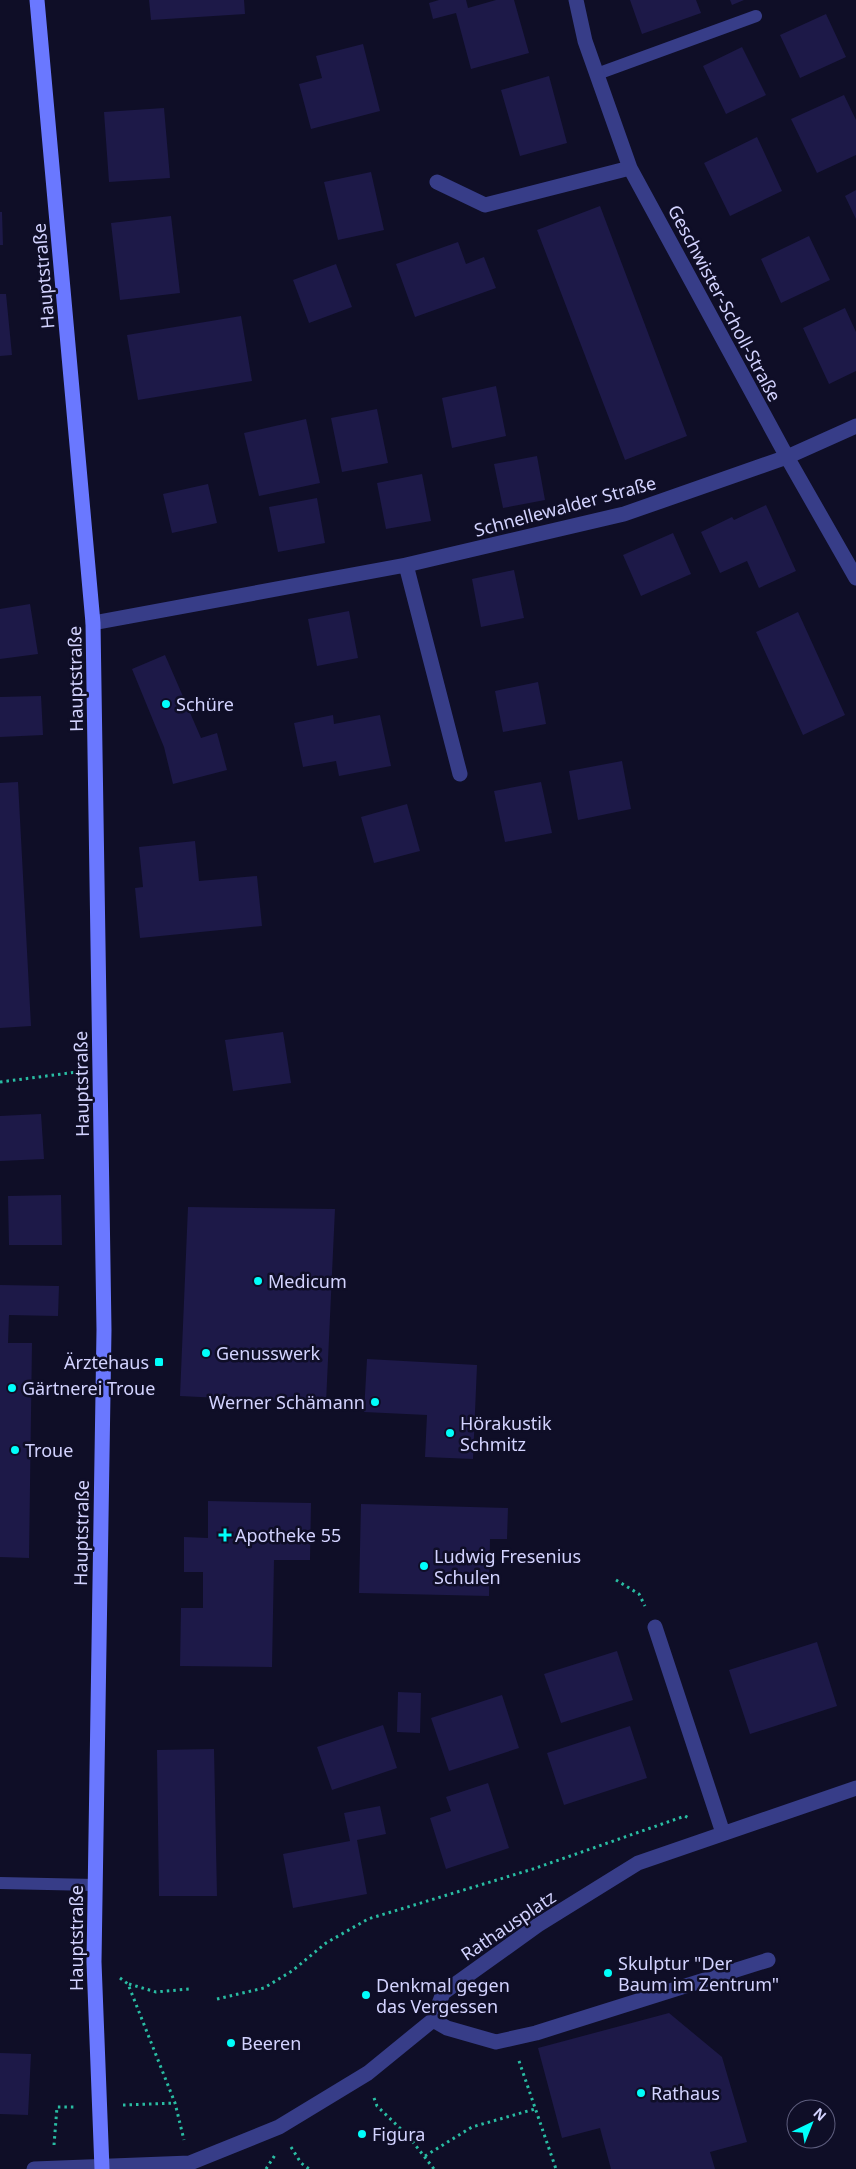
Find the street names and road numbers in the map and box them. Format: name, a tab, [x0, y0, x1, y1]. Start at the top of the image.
street label: Geschwister-Scholl-Straße	[663, 200, 787, 406]
street label: Hauptstraße	[26, 222, 60, 330]
street label: Schnellewalder Straße	[471, 470, 659, 542]
street label: Hauptstraße	[62, 626, 88, 732]
street label: Hauptstraße	[68, 1031, 94, 1137]
street label: Hauptstraße	[68, 1480, 94, 1586]
street label: Rathausplatz	[456, 1884, 560, 1966]
street label: Hauptstraße	[64, 1885, 88, 1991]

